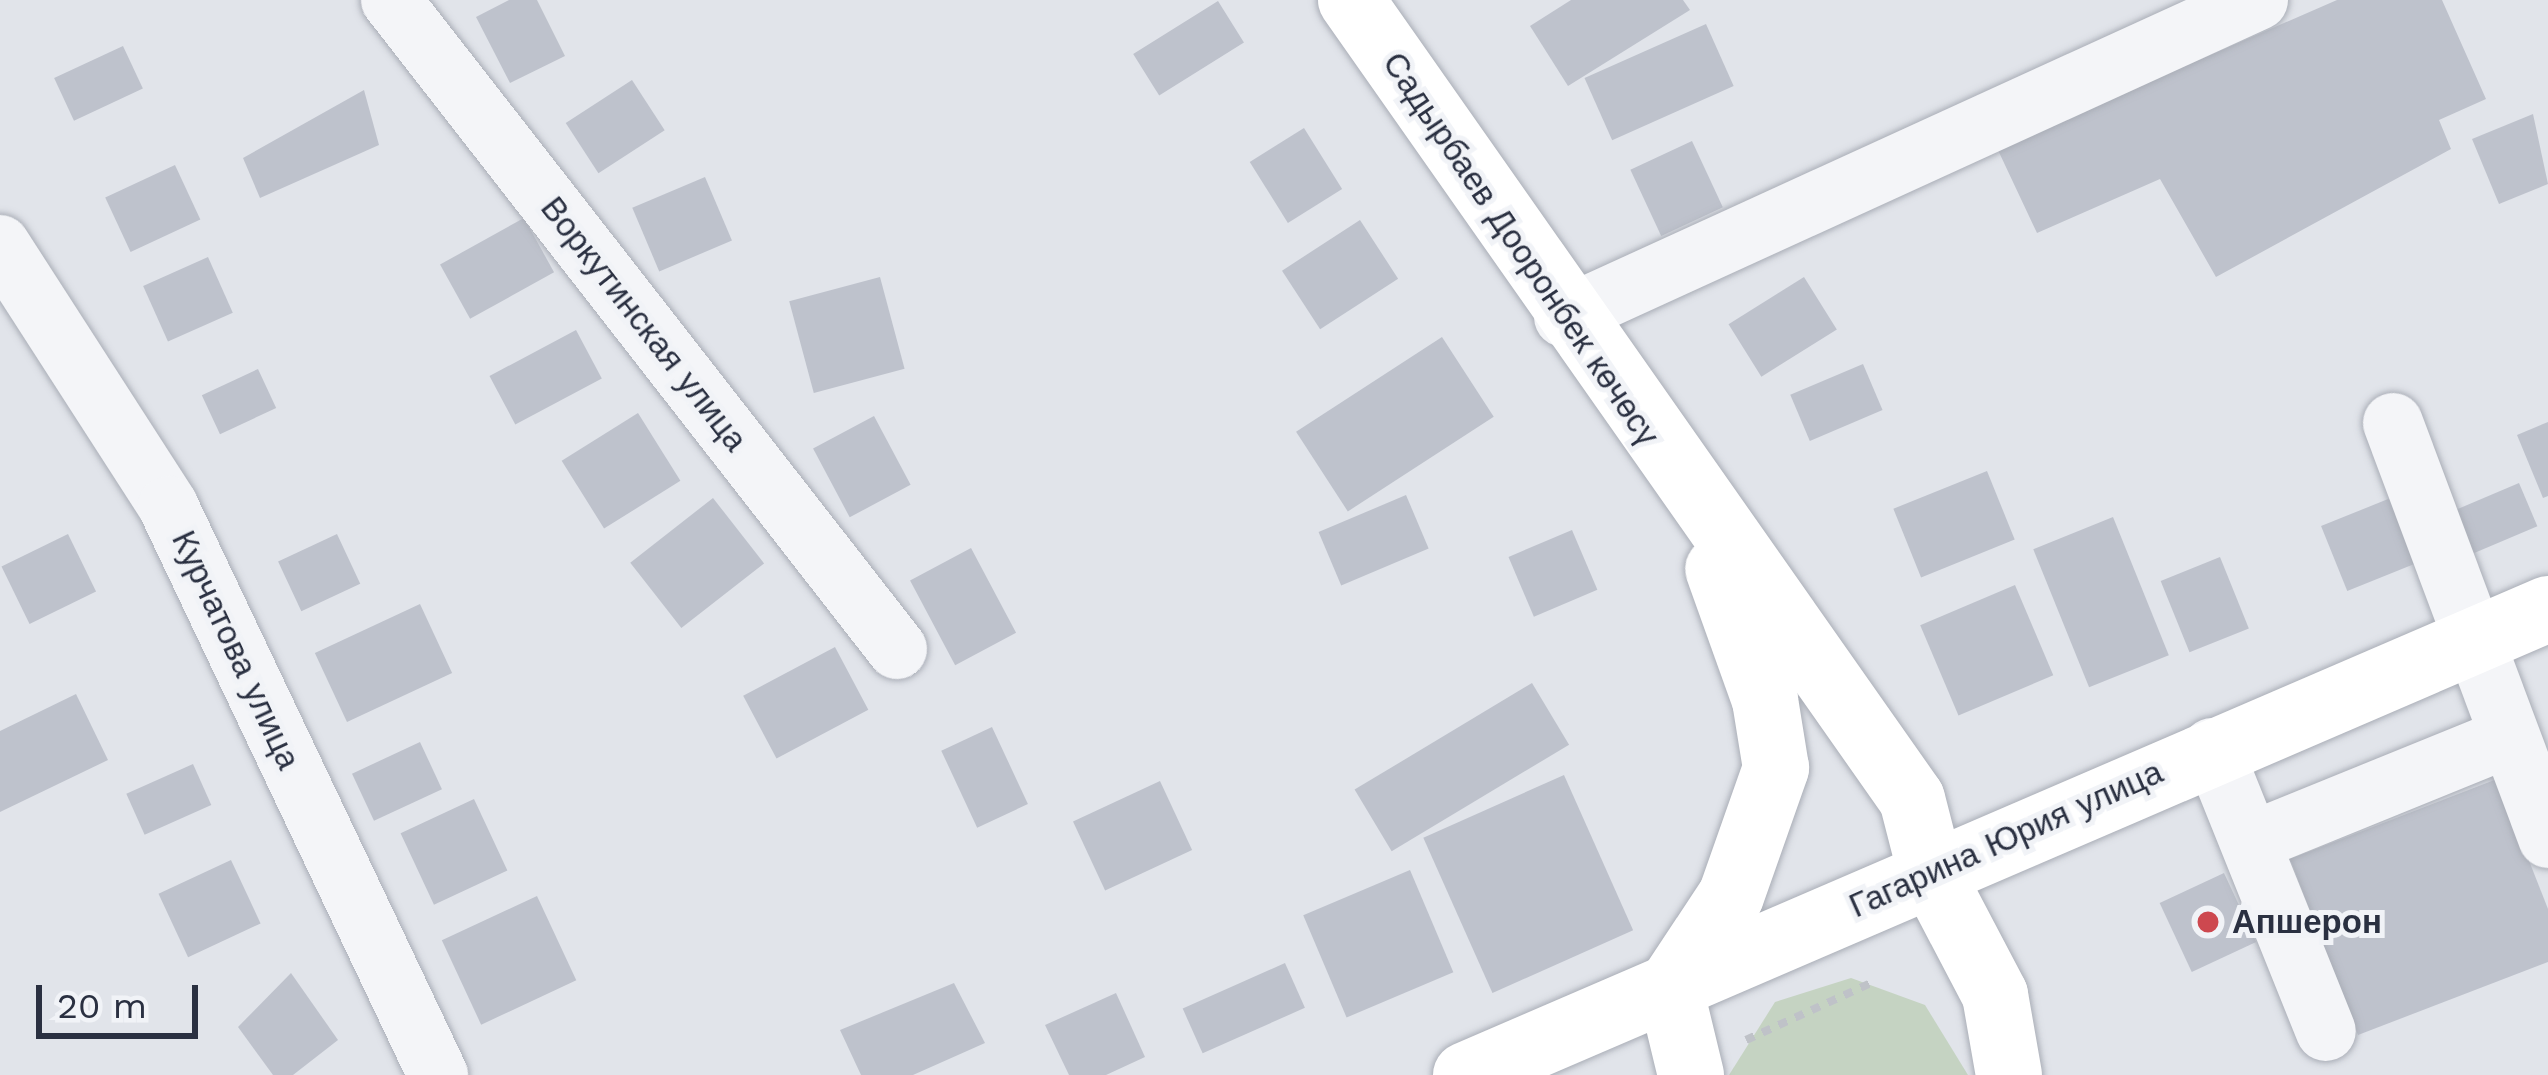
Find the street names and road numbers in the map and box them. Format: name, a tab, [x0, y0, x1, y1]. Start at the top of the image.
street label: Садырбаев Дооронбек көчөсү	[1374, 45, 1668, 453]
street label: Воркутинская улица	[532, 189, 756, 459]
street label: Курчатова улица	[163, 525, 309, 775]
street label: Гагарина Юрия улица	[1843, 752, 2169, 926]

